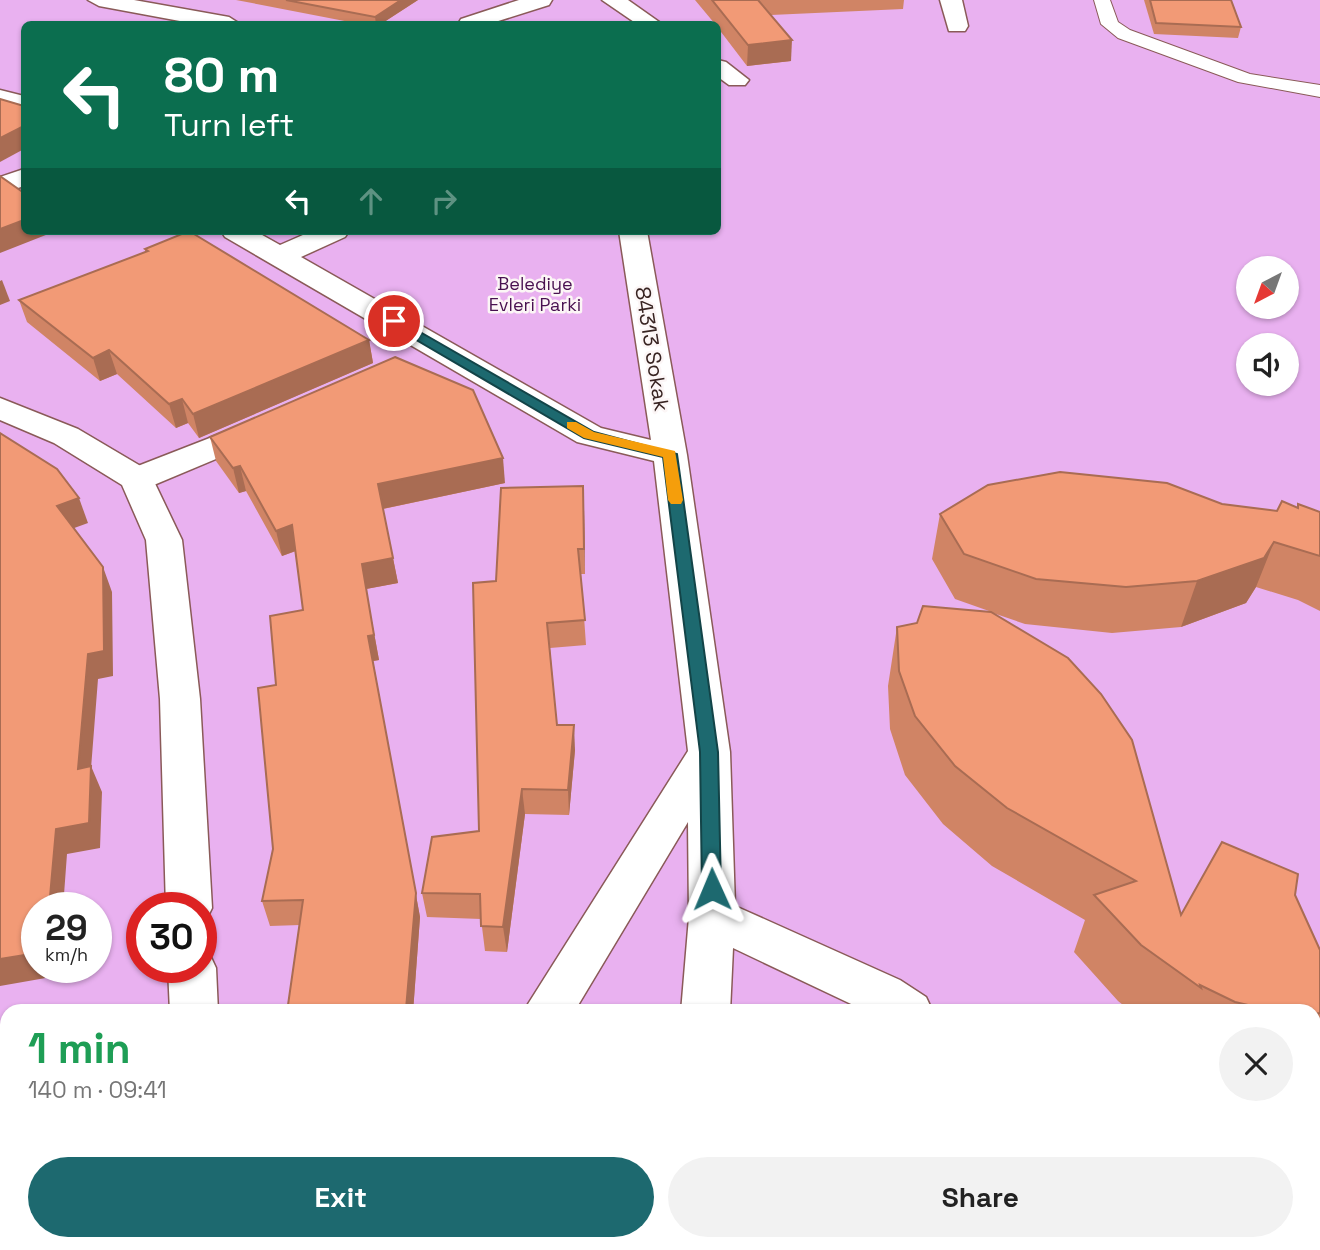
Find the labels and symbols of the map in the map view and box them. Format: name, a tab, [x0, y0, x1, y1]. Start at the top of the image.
north arrow	[1236, 256, 1298, 318]
park label: Belediye Evleri Parki	[489, 272, 581, 316]
street label: 84313 Sokak	[629, 285, 676, 413]
pin	[364, 291, 424, 351]
position arrow	[675, 852, 749, 926]
speed limit sign: 30	[126, 892, 217, 983]

